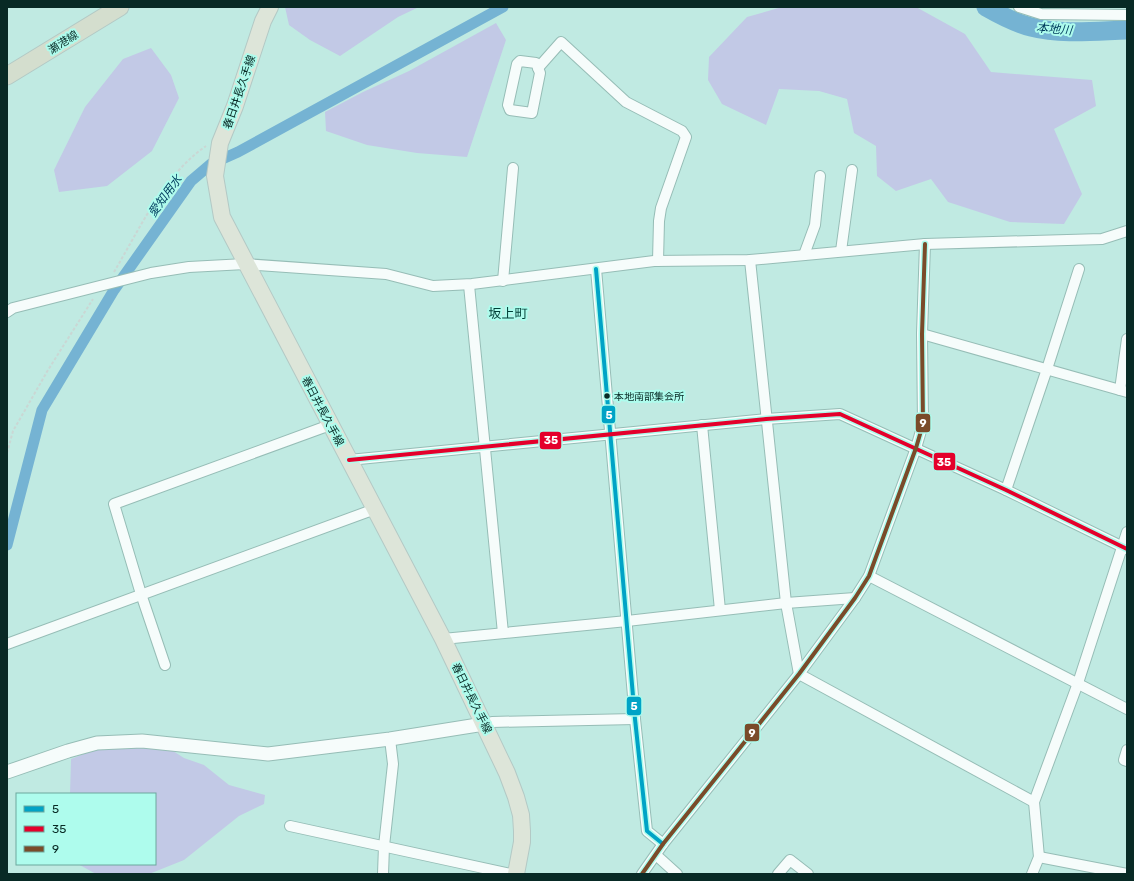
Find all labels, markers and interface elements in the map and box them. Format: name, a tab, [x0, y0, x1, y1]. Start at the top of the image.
water label: 本地川	[1035, 20, 1075, 38]
street label: 瀬港線	[46, 28, 81, 57]
street label: 春日井長久手線	[221, 54, 258, 131]
water label: 愛知用水	[145, 171, 186, 220]
district label: 坂上町	[488, 306, 528, 321]
street label: 春日井長久手線	[299, 374, 346, 448]
marker: 本地南部集会所	[602, 391, 612, 401]
place label: 本地南部集会所	[614, 391, 684, 403]
line badge: 5	[601, 405, 616, 424]
text: 5	[605, 409, 613, 422]
line badge: 9	[915, 413, 931, 433]
text: 9	[919, 417, 927, 430]
line badge: 35	[539, 431, 562, 450]
text: 35	[544, 434, 558, 447]
line badge: 35	[933, 452, 956, 471]
text: 35	[937, 456, 951, 469]
street label: 春日井長久手線	[449, 661, 494, 736]
line badge: 5	[626, 696, 642, 716]
text: 5	[630, 700, 638, 713]
line badge: 9	[744, 723, 760, 742]
text: 9	[748, 727, 756, 740]
legend	[16, 793, 156, 865]
text: 5	[52, 802, 59, 816]
text: 35	[52, 822, 66, 836]
text: 9	[52, 842, 59, 856]

